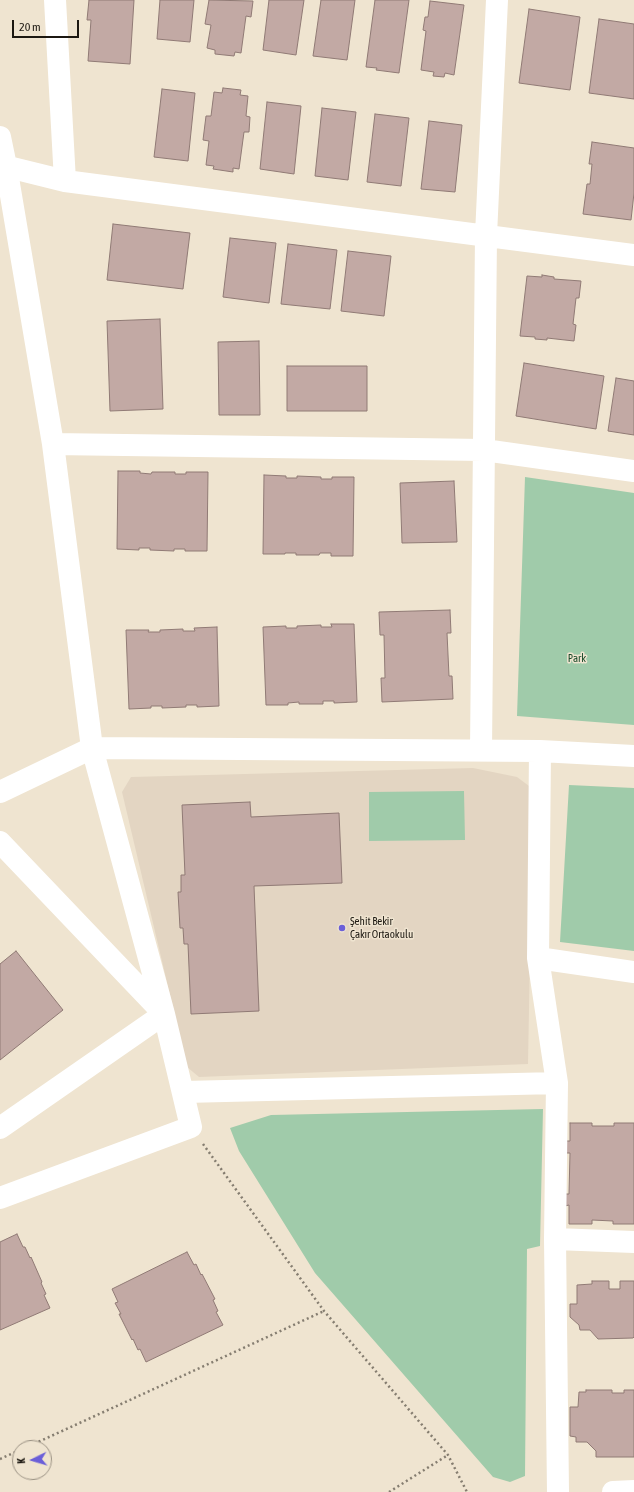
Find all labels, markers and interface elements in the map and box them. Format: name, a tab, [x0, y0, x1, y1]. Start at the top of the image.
scale bar	[14, 12, 81, 38]
text: 20 m	[19, 20, 41, 34]
park label: Park	[568, 652, 586, 666]
place label: Şehit Bekir Çakır Ortaokulu	[350, 915, 413, 941]
marker: Şehit Bekir Çakır Ortaokulu	[337, 923, 347, 933]
north arrow	[12, 1440, 52, 1480]
text: K	[15, 1458, 27, 1464]

